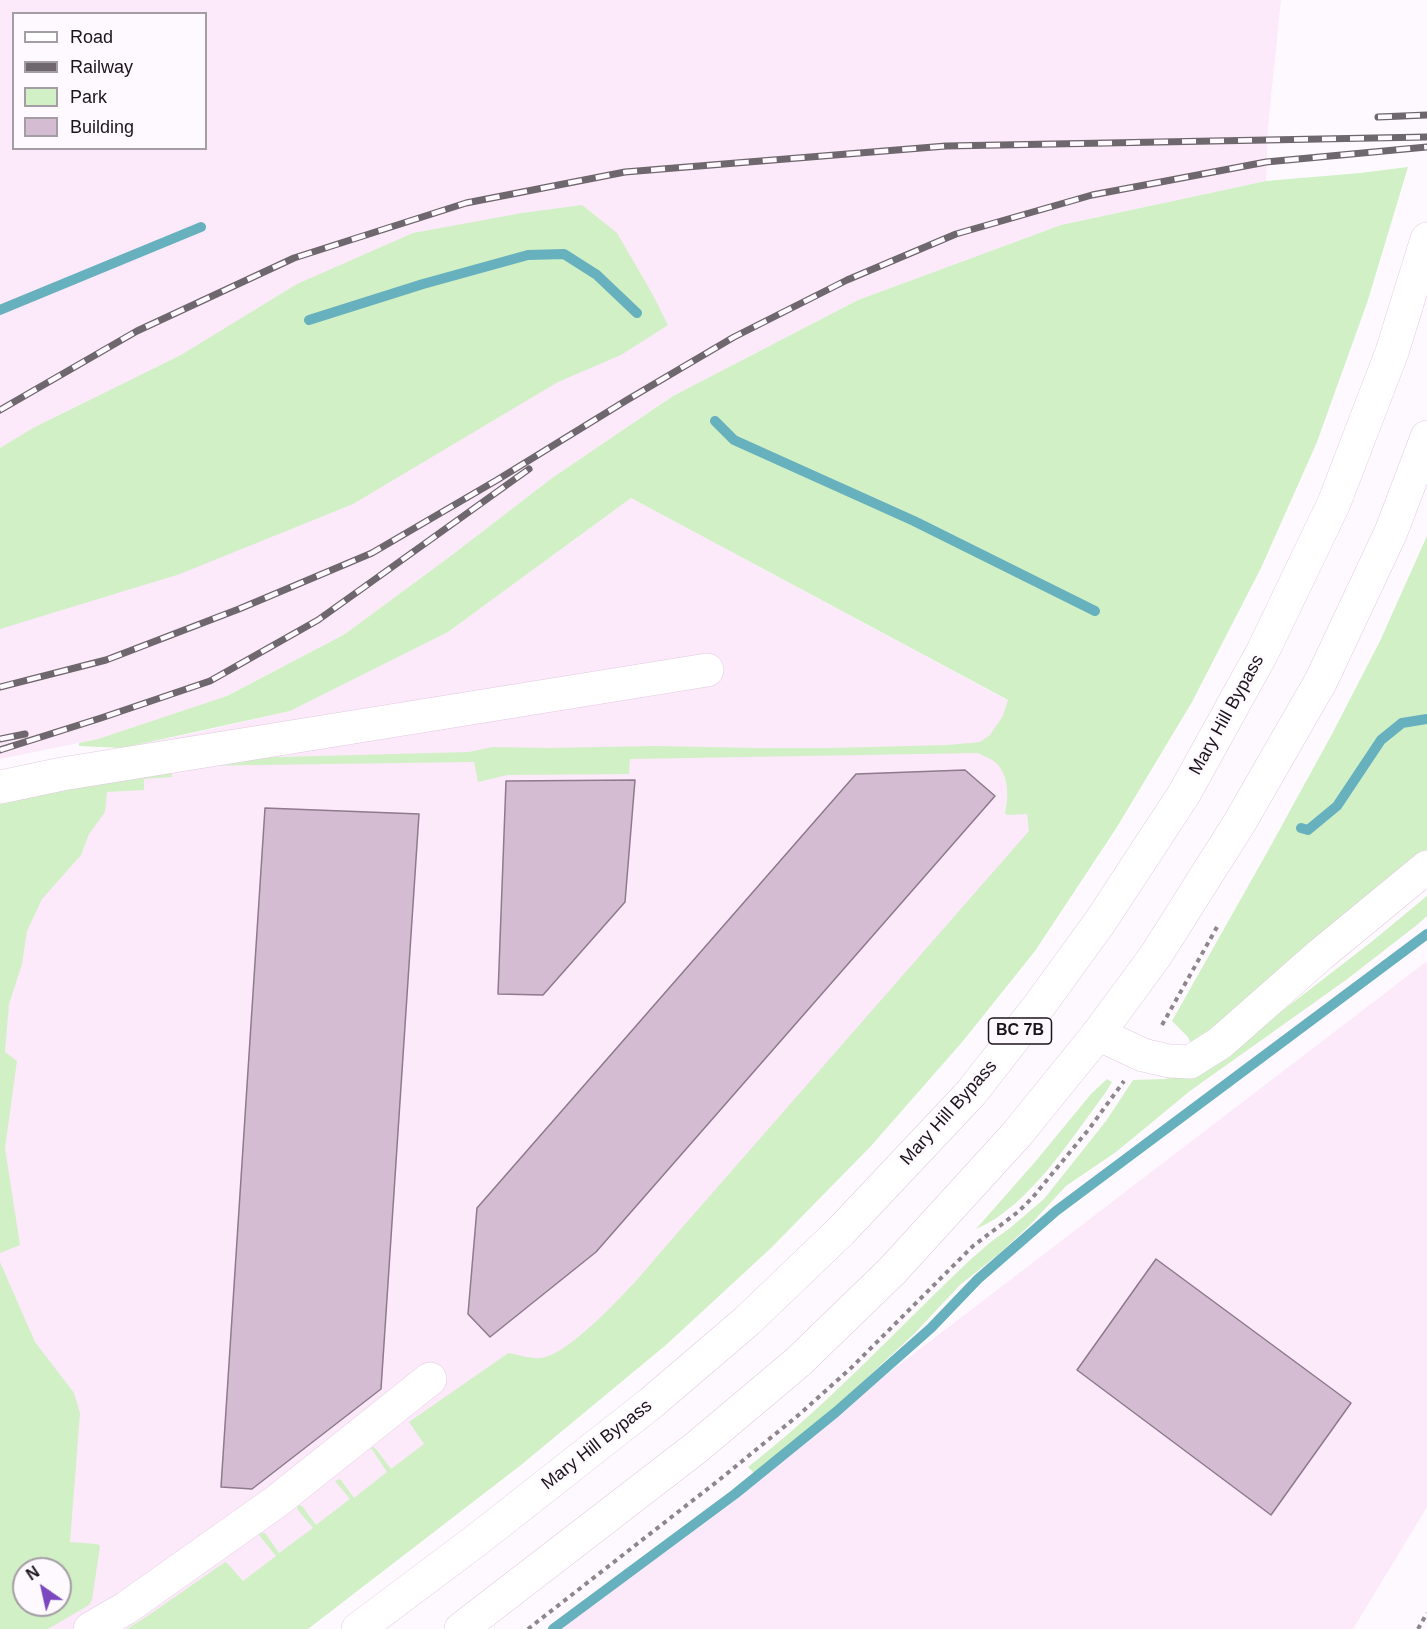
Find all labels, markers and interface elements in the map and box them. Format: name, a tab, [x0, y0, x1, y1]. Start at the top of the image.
legend	[12, 12, 207, 150]
text: Road	[70, 27, 113, 47]
text: Railway	[70, 57, 133, 77]
text: Park	[70, 87, 107, 107]
text: Building	[70, 117, 134, 137]
street label: Mary Hill Bypass	[1185, 651, 1269, 779]
road number: BC 7B	[988, 1018, 1052, 1044]
street label: Mary Hill Bypass	[896, 1056, 1002, 1170]
street label: Mary Hill Bypass	[538, 1395, 656, 1495]
north arrow	[12, 1557, 72, 1617]
text: N	[23, 1563, 42, 1584]

